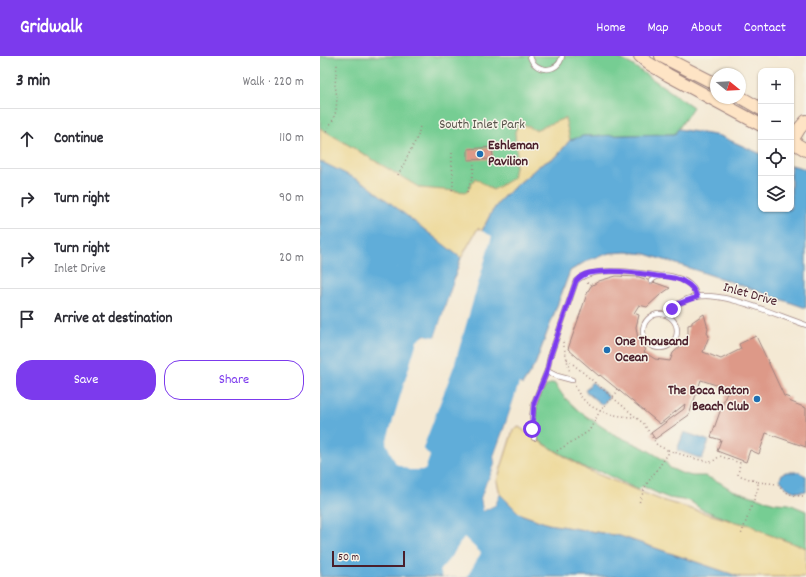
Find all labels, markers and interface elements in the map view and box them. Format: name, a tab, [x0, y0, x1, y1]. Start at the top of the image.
text: Gridwalk	[20, 15, 83, 42]
text: Home	[596, 18, 625, 38]
text: Map	[647, 18, 669, 38]
text: About	[691, 18, 722, 38]
text: Contact	[744, 18, 786, 38]
north arrow	[710, 68, 746, 104]
map controls	[758, 68, 794, 212]
button: +	[758, 68, 794, 104]
text: 3 min	[16, 70, 50, 94]
text: Walk · 220 m	[243, 73, 304, 92]
button: −	[758, 104, 794, 140]
park label: South Inlet Park	[439, 115, 525, 135]
icon: ahead	[16, 128, 38, 150]
text: Continue	[54, 128, 103, 150]
text: 110 m	[279, 129, 304, 148]
place label: Eshleman Pavilion	[488, 136, 539, 172]
button: locate	[758, 140, 794, 176]
marker: Eshleman Pavilion	[475, 149, 485, 159]
button: layers	[758, 176, 794, 212]
icon: right	[16, 188, 38, 210]
text: Turn right	[54, 188, 110, 210]
text: 90 m	[279, 189, 304, 208]
text: Turn right	[54, 238, 110, 260]
icon: right	[16, 248, 38, 270]
text: 20 m	[279, 249, 304, 268]
text: Inlet Drive	[54, 260, 106, 279]
street label: Inlet Drive	[720, 278, 780, 312]
route end	[663, 300, 681, 318]
icon: arrive	[16, 308, 38, 330]
text: Arrive at destination	[54, 308, 172, 330]
place label: One Thousand Ocean	[615, 332, 689, 368]
marker: One Thousand Ocean	[602, 345, 612, 355]
button: Save	[16, 360, 156, 400]
button: Share	[164, 360, 304, 400]
place label: The Boca Raton Beach Club	[668, 381, 750, 417]
marker: The Boca Raton Beach Club	[752, 394, 762, 404]
route start	[523, 420, 541, 438]
scale bar	[332, 549, 405, 568]
text: 50 m	[338, 550, 359, 566]

